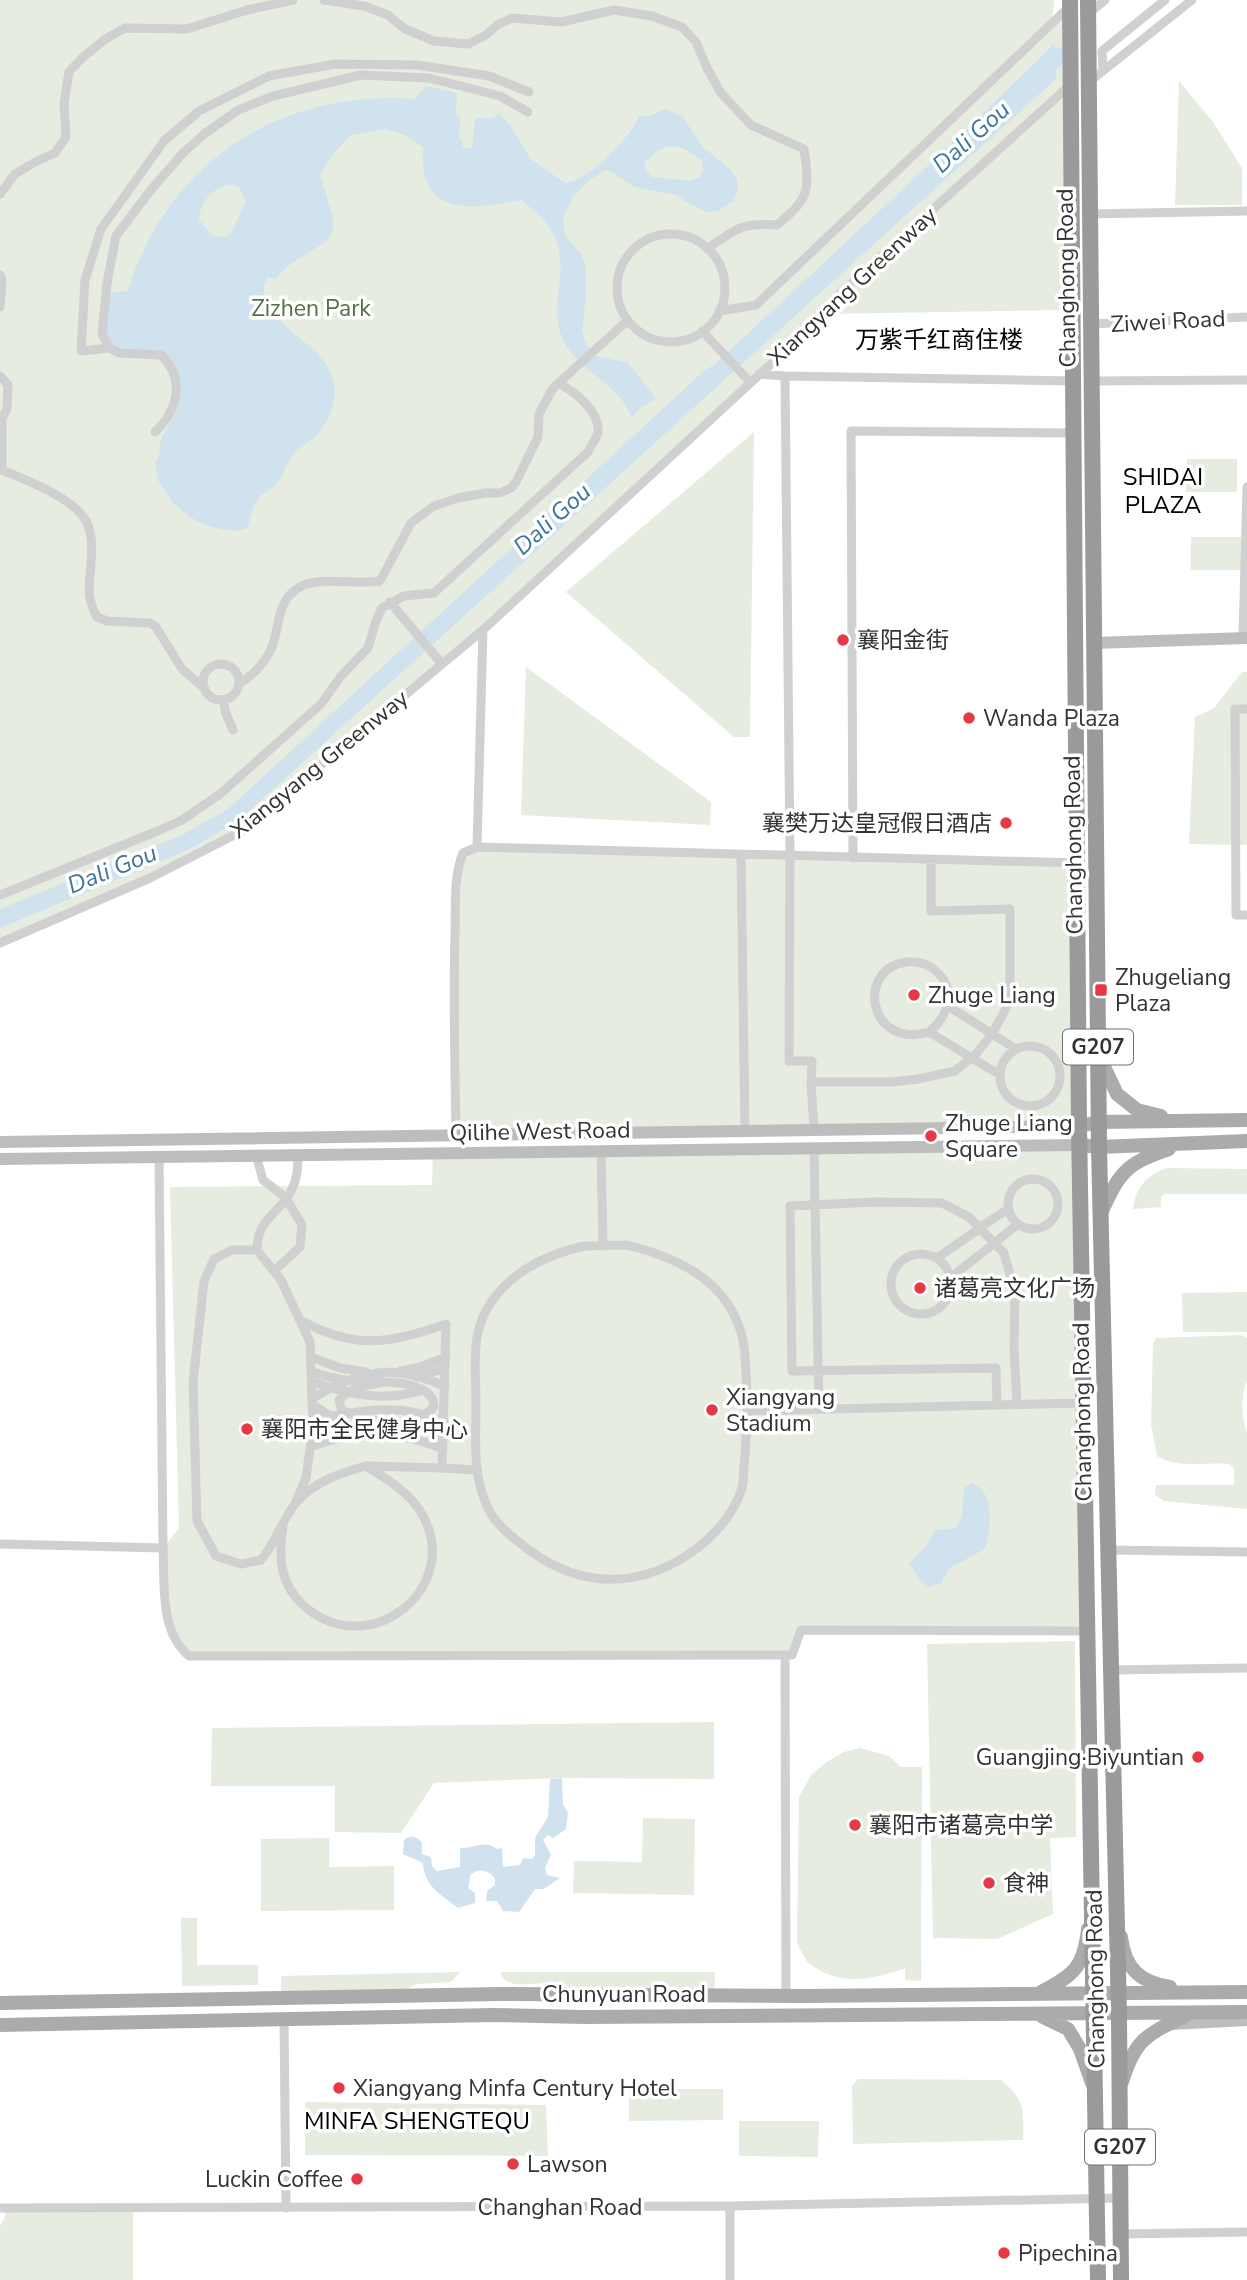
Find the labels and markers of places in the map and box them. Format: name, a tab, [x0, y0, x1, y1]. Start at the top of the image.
place label: 襄阳金街	[857, 625, 949, 656]
marker: 襄阳金街	[835, 632, 851, 648]
place label: Wanda Plaza	[983, 703, 1120, 734]
marker: Wanda Plaza	[961, 710, 977, 726]
place label: 襄樊万达皇冠假日酒店	[762, 808, 992, 839]
marker: 襄樊万达皇冠假日酒店	[998, 815, 1014, 831]
place label: Zhugeliang Plaza	[1115, 962, 1231, 1019]
place label: Zhuge Liang	[928, 980, 1056, 1011]
marker: Zhugeliang Plaza	[1093, 982, 1109, 998]
marker: Zhuge Liang	[906, 987, 922, 1003]
place label: Zhuge Liang Square	[945, 1108, 1073, 1165]
marker: Zhuge Liang Square	[923, 1128, 939, 1144]
place label: 诸葛亮文化广场	[934, 1273, 1095, 1304]
marker: 诸葛亮文化广场	[912, 1280, 928, 1296]
place label: Xiangyang Stadium	[726, 1382, 835, 1439]
marker: Xiangyang Stadium	[704, 1402, 720, 1418]
place label: 襄阳市全民健身中心	[261, 1414, 468, 1445]
marker: 襄阳市全民健身中心	[239, 1421, 255, 1437]
place label: Guangjing·Biyuntian	[976, 1742, 1184, 1773]
marker: Guangjing·Biyuntian	[1190, 1749, 1206, 1765]
place label: 襄阳市诸葛亮中学	[869, 1810, 1053, 1841]
marker: 襄阳市诸葛亮中学	[847, 1817, 863, 1833]
place label: 食神	[1003, 1868, 1049, 1899]
marker: 食神	[981, 1875, 997, 1891]
place label: Xiangyang Minfa Century Hotel	[353, 2073, 677, 2104]
marker: Xiangyang Minfa Century Hotel	[331, 2080, 347, 2096]
place label: Lawson	[527, 2149, 608, 2180]
marker: Lawson	[505, 2156, 521, 2172]
place label: Luckin Coffee	[205, 2164, 343, 2195]
marker: Luckin Coffee	[349, 2171, 365, 2187]
place label: Pipechina	[1018, 2238, 1118, 2269]
marker: Pipechina	[996, 2245, 1012, 2261]

